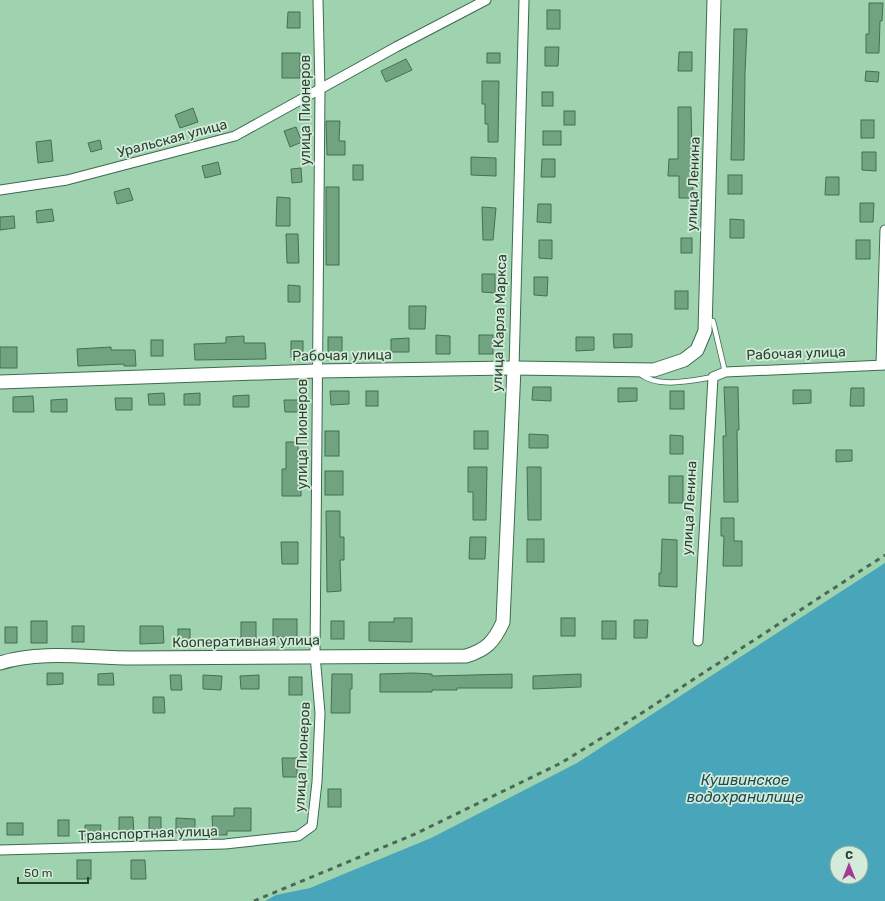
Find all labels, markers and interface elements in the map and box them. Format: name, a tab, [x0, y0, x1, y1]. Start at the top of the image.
street label: улица Пионеров	[297, 54, 314, 165]
street label: Уральская улица	[115, 116, 229, 161]
street label: улица Ленина	[683, 136, 704, 232]
street label: улица Карла Маркса	[489, 254, 510, 392]
street label: Рабочая улица	[746, 343, 846, 364]
street label: Рабочая улица	[292, 346, 392, 365]
street label: улица Пионеров	[294, 378, 311, 489]
street label: улица Ленина	[679, 460, 700, 556]
street label: Кооперативная улица	[172, 632, 320, 651]
street label: улица Пионеров	[291, 701, 314, 813]
water label: Кушвинское водохранилище	[687, 771, 804, 806]
street label: Транспортная улица	[78, 823, 218, 844]
north arrow	[829, 845, 869, 885]
text: С	[845, 849, 853, 862]
scale bar	[18, 859, 88, 885]
text: 50 m	[24, 866, 52, 880]

